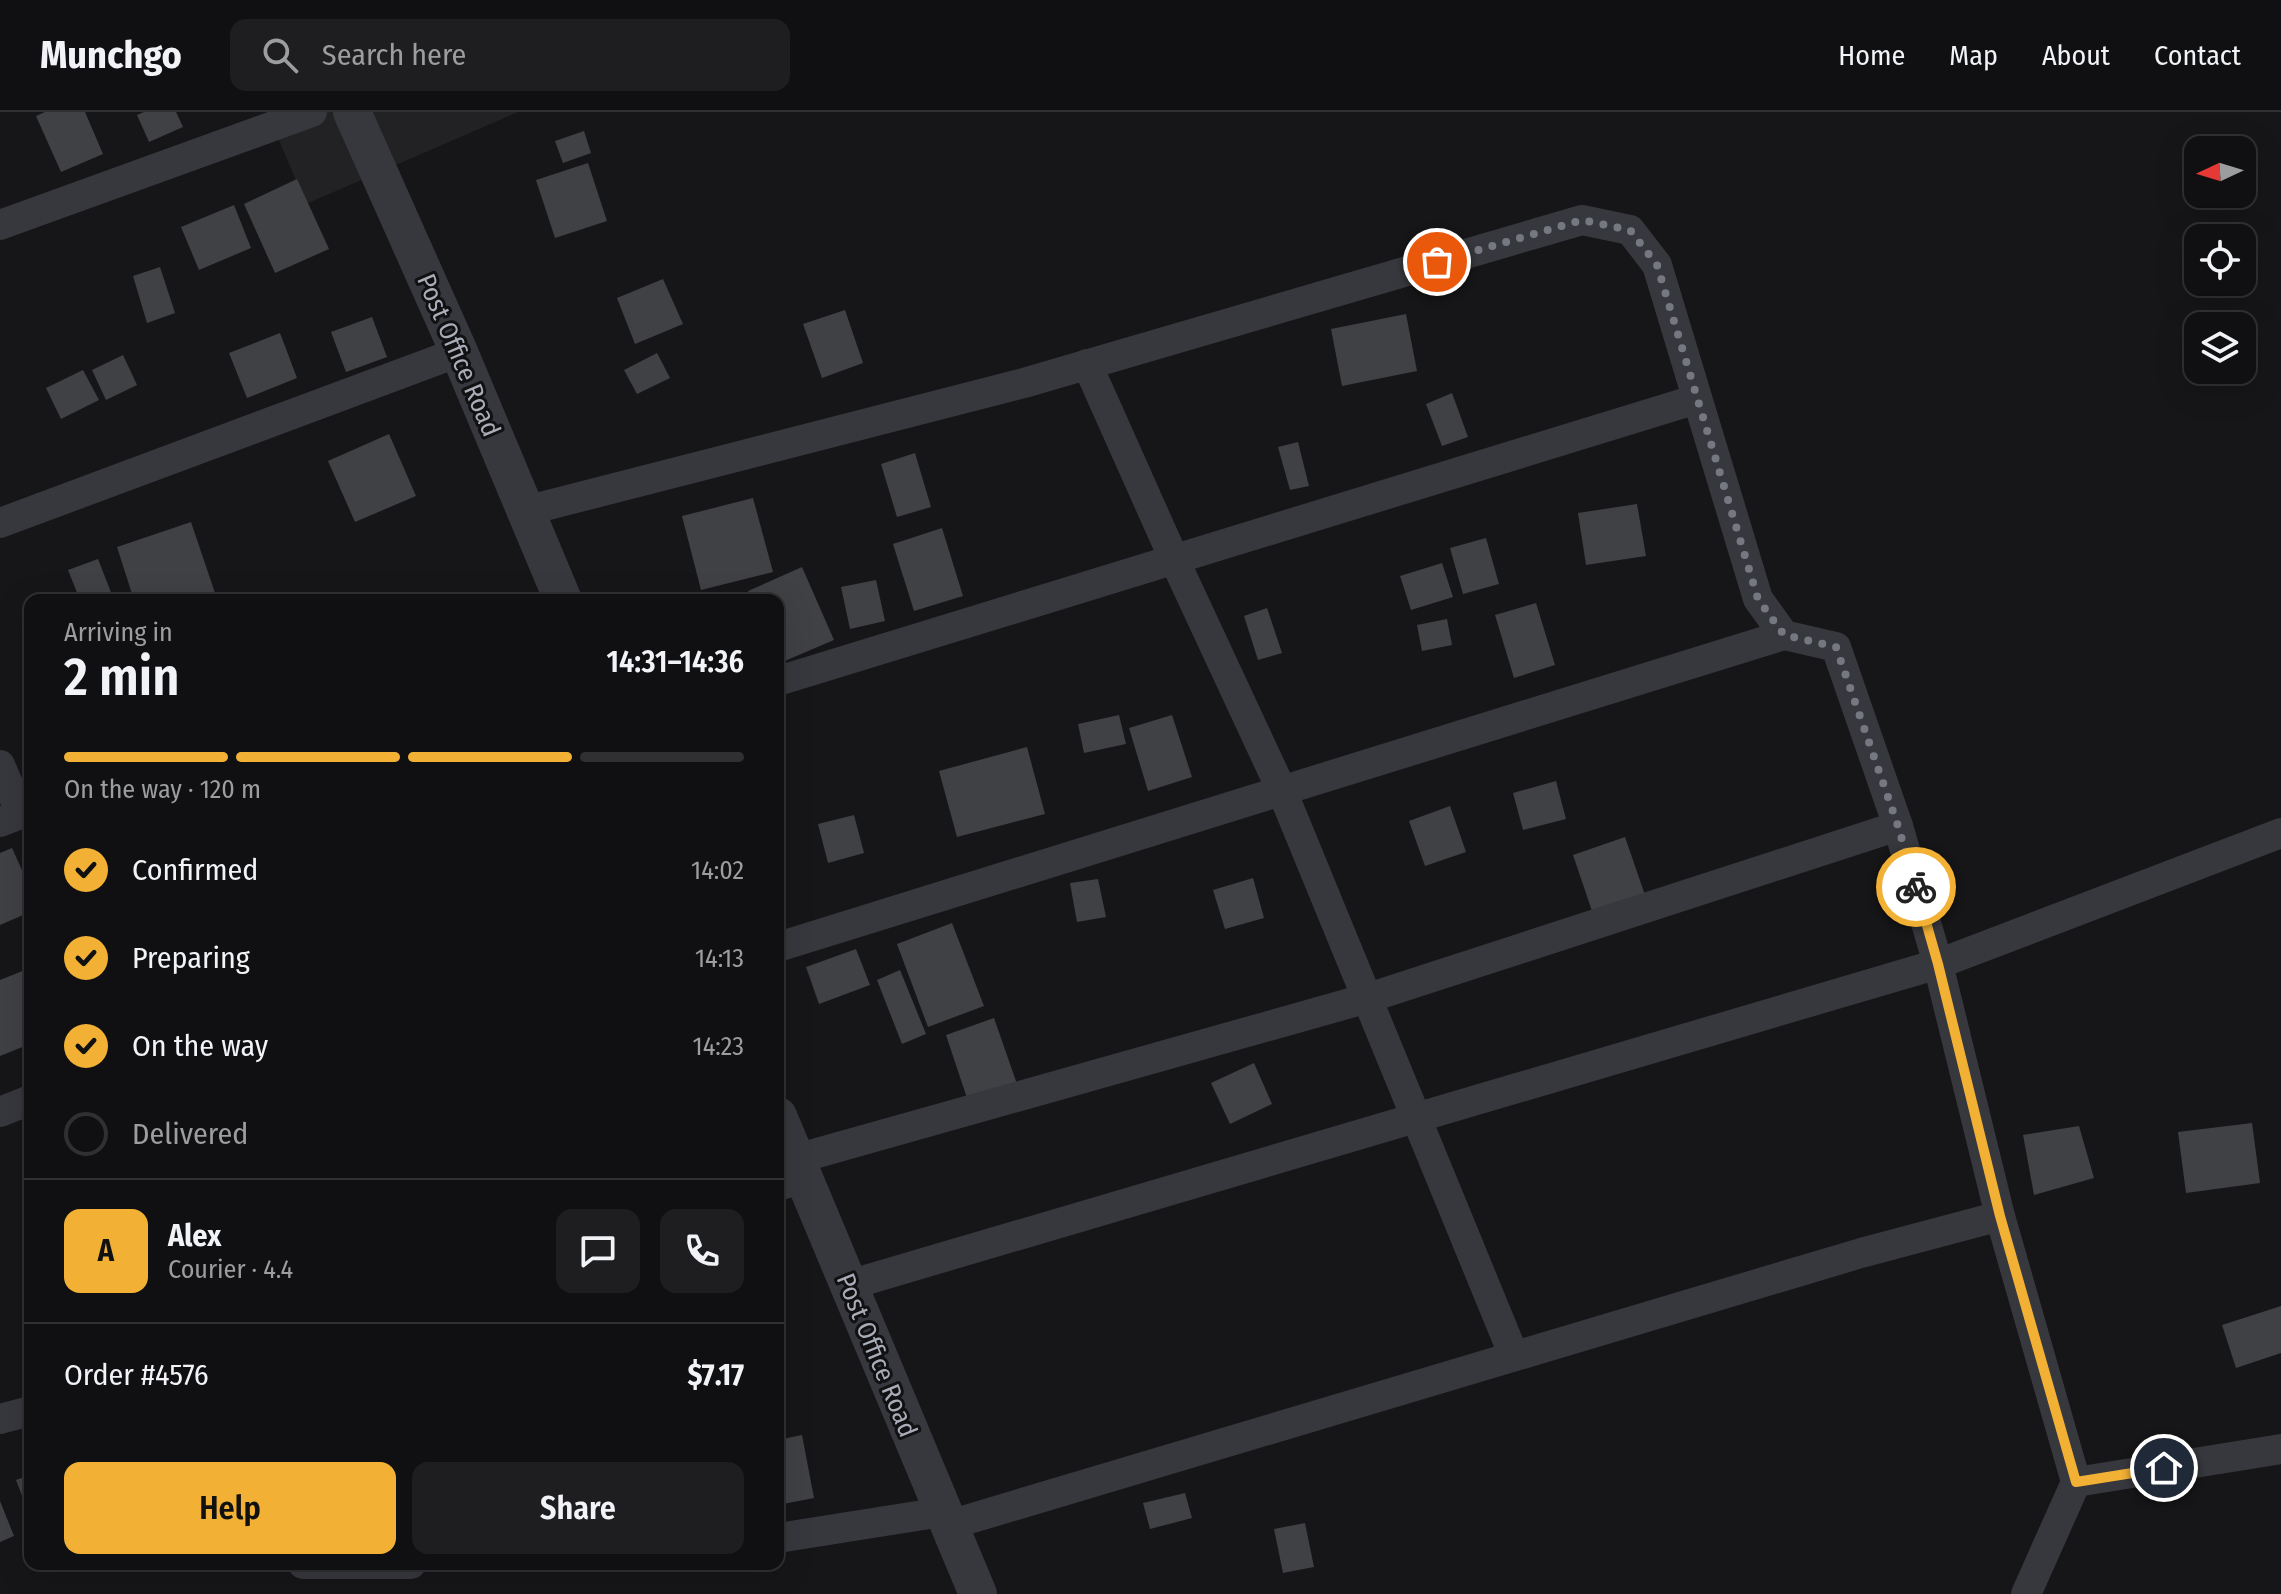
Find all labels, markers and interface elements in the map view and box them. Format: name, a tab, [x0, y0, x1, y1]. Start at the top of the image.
search box	[230, 19, 790, 91]
text: Munchgo	[40, 32, 182, 78]
icon: search	[258, 33, 302, 77]
text: Search here	[322, 37, 466, 73]
text: Home	[1838, 39, 1905, 72]
text: Map	[1949, 39, 1998, 72]
text: About	[2042, 39, 2110, 72]
text: Contact	[2154, 39, 2241, 72]
north arrow	[2184, 136, 2256, 208]
map controls	[2184, 136, 2256, 384]
button: locate	[2184, 224, 2256, 296]
pin	[1403, 228, 1471, 296]
icon: bag	[1415, 240, 1459, 284]
street label: Post Office Road	[410, 269, 507, 441]
button: layers	[2184, 312, 2256, 384]
text: Arriving in	[64, 617, 173, 648]
text: 14:31–14:36	[607, 644, 744, 680]
text: 2 min	[64, 646, 180, 709]
text: On the way · 120 m	[64, 774, 261, 805]
courier	[1876, 847, 1956, 927]
icon: check	[64, 848, 108, 892]
text: Confirmed	[132, 852, 258, 888]
text: 14:02	[691, 855, 744, 886]
icon: bike	[1894, 865, 1938, 909]
icon: check	[64, 936, 108, 980]
text: Preparing	[132, 940, 250, 976]
text: 14:13	[695, 943, 744, 974]
icon: check	[64, 1024, 108, 1068]
text: On the way	[132, 1028, 268, 1064]
text: 14:23	[693, 1031, 744, 1062]
text: Delivered	[132, 1116, 248, 1152]
button: chat	[556, 1209, 640, 1293]
button: phone	[660, 1209, 744, 1293]
text: Alex	[168, 1218, 221, 1254]
text: A	[98, 1233, 114, 1269]
text: Courier · 4.4	[168, 1254, 293, 1285]
street label: Post Office Road	[830, 1269, 923, 1441]
text: Order #4576	[64, 1357, 209, 1393]
text: $7.17	[687, 1357, 744, 1393]
pin	[2130, 1434, 2198, 1502]
icon: home	[2142, 1446, 2186, 1490]
button: Help	[64, 1462, 396, 1554]
button: Share	[412, 1462, 744, 1554]

